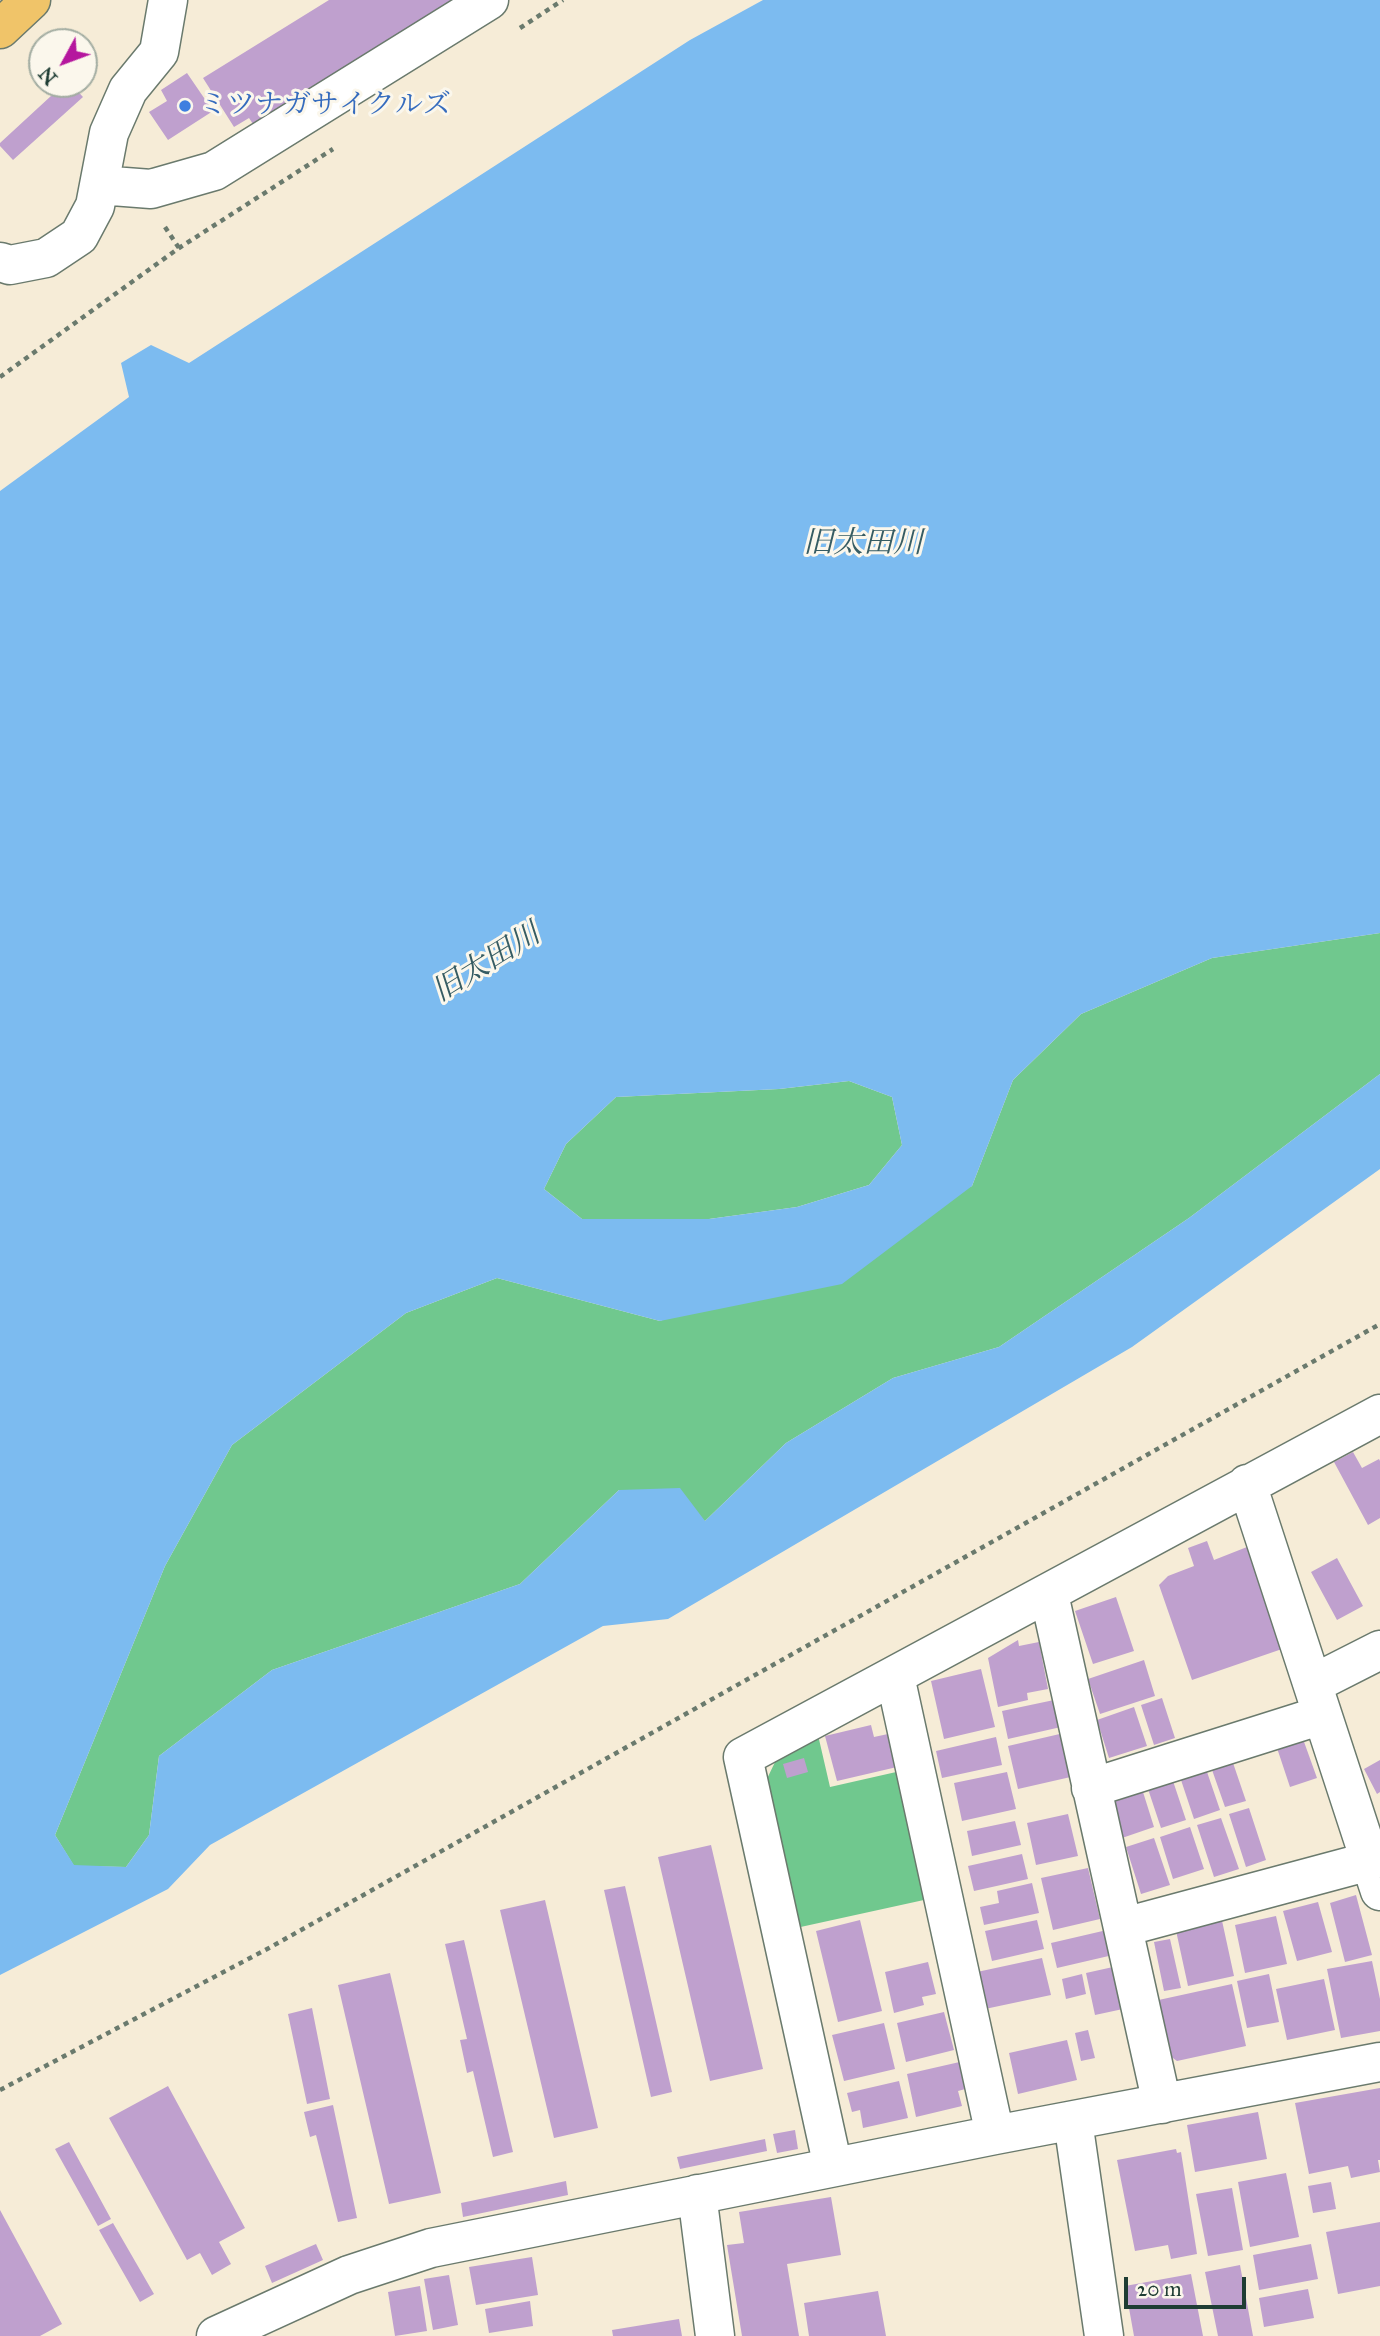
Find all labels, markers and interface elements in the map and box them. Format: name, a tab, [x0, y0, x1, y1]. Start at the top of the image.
north arrow	[28, 28, 98, 98]
text: N	[34, 62, 62, 89]
place label: ミツナガサイクルズ	[199, 89, 451, 123]
marker: ミツナガサイクルズ	[177, 98, 193, 114]
water label: 旧太田川	[803, 527, 923, 563]
water label: 旧太田川	[427, 917, 547, 1011]
scale bar	[1128, 2262, 1250, 2306]
text: 20 m	[1137, 2276, 1182, 2302]

